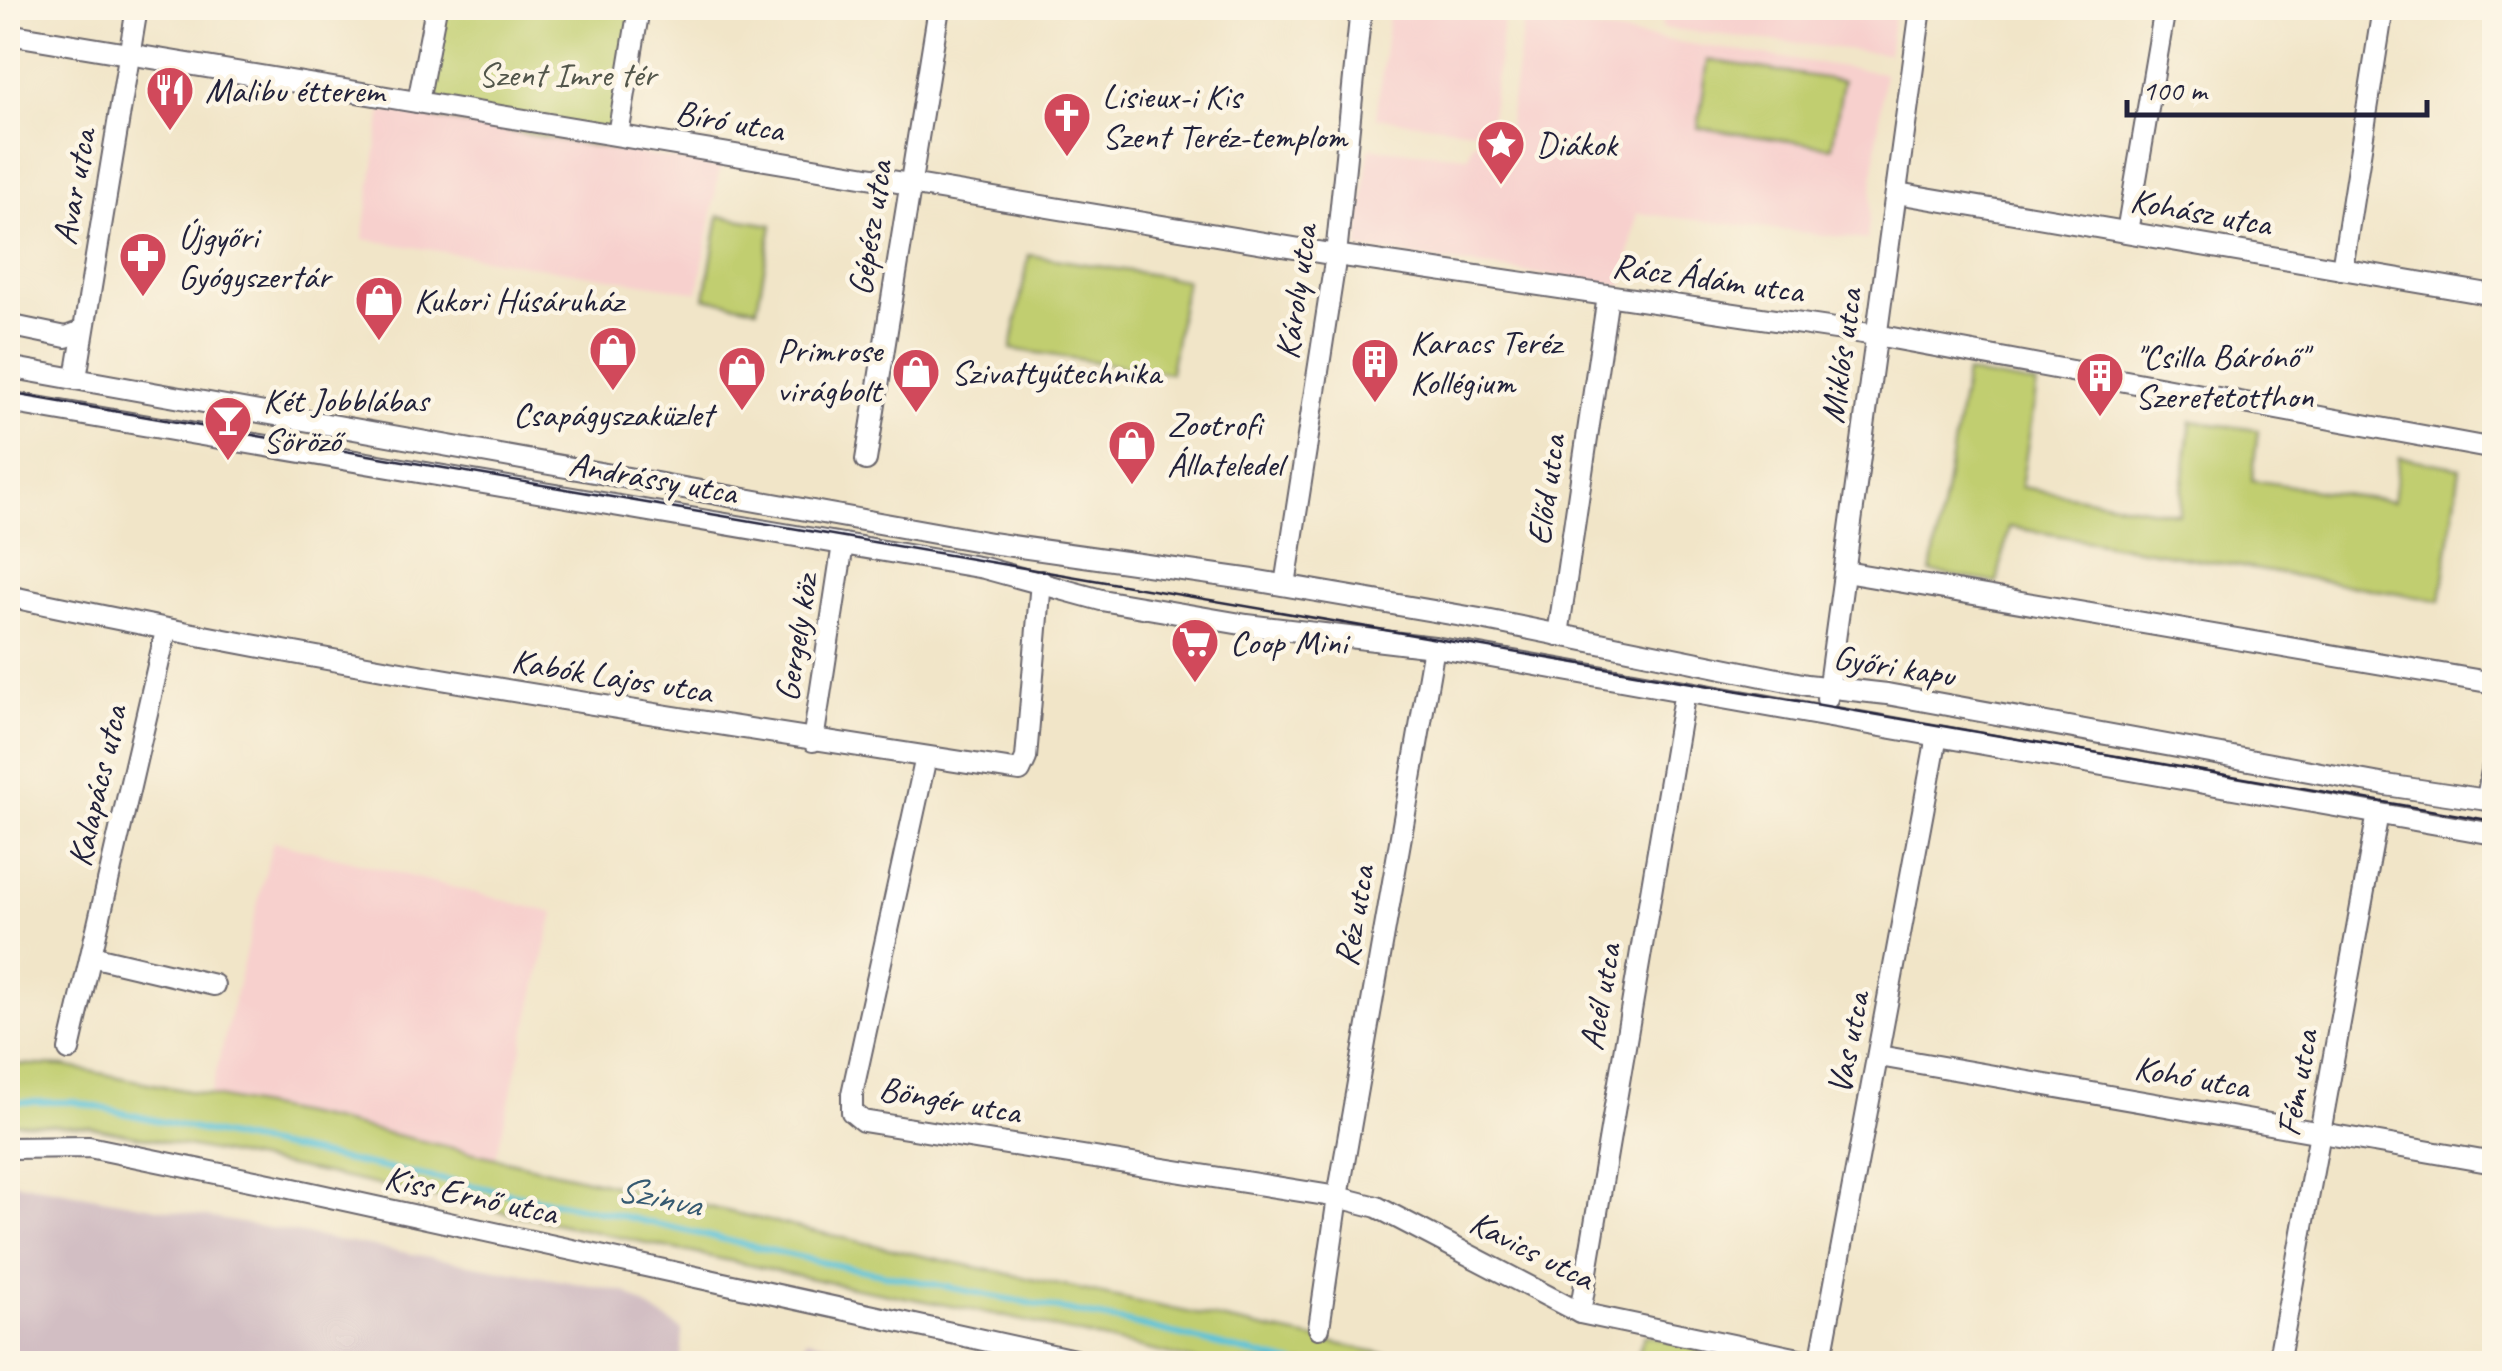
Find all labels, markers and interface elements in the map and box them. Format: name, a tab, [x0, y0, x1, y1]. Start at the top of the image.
park label: Szent Imre tér	[478, 52, 659, 97]
scale bar	[2127, 55, 2427, 117]
restaurant icon: Malibu étterem	[144, 64, 196, 132]
place label: Malibu étterem	[205, 68, 387, 113]
text: 100 m	[2142, 71, 2209, 109]
place label: Lisieux-i Kis Szent Teréz-templom	[1102, 74, 1350, 159]
street label: Bíró utca	[672, 89, 790, 153]
church icon: Lisieux-i Kis Szent Teréz-templom	[1041, 90, 1093, 158]
place icon: Diákok	[1475, 118, 1527, 186]
place label: Diákok	[1536, 122, 1619, 167]
street label: Avar utca	[42, 123, 107, 248]
street label: Gépész utca	[837, 156, 903, 298]
street label: Kohász utca	[2127, 178, 2277, 247]
place label: Újgyőri Gyógyszertár	[178, 214, 334, 299]
street label: Károly utca	[1264, 219, 1328, 362]
pharmacy icon: Újgyőri Gyógyszertár	[117, 230, 169, 298]
street label: Rácz Ádám utca	[1610, 242, 1808, 314]
shop icon: Kukori Húsáruház	[353, 274, 405, 342]
place label: Kukori Húsáruház	[414, 278, 627, 323]
street label: Miklós utca	[1809, 284, 1873, 426]
place label: Karacs Teréz Kollégium	[1410, 320, 1565, 405]
shop icon: Csapágyszaküzlet	[587, 324, 639, 392]
place label: Primrose virágbolt	[777, 328, 885, 413]
place label: "Csilla Bárónő" Szeretetotthon	[2135, 334, 2314, 419]
building icon: Karacs Teréz Kollégium	[1349, 336, 1401, 404]
shop icon: Primrose virágbolt	[716, 344, 768, 412]
shop icon: Szivattyútechnika	[890, 346, 942, 414]
place label: Szivattyútechnika	[951, 350, 1164, 395]
building icon: "Csilla Bárónő" Szeretetotthon	[2074, 350, 2126, 418]
place label: Két Jobblábas Söröző	[263, 378, 431, 463]
place label: Csapágyszaküzlet	[513, 392, 717, 437]
bar icon: Két Jobblábas Söröző	[202, 394, 254, 462]
place label: Zootrofi Állateledel	[1167, 402, 1289, 487]
shop icon: Zootrofi Állateledel	[1106, 418, 1158, 486]
street label: Előd utca	[1516, 430, 1576, 548]
street label: Andrássy utca	[565, 441, 742, 515]
street label: Gergely köz	[764, 568, 829, 704]
supermarket icon: Coop Mini	[1169, 616, 1221, 684]
place label: Coop Mini	[1230, 620, 1351, 665]
street label: Győri kapu	[1830, 634, 1960, 698]
street label: Kabók Lajos utca	[509, 638, 718, 714]
street label: Kalapács utca	[57, 699, 138, 871]
street label: Réz utca	[1323, 860, 1385, 970]
street label: Acél utca	[1569, 938, 1632, 1054]
street label: Vas utca	[1816, 986, 1880, 1098]
street label: Fém utca	[2266, 1024, 2329, 1140]
street label: Kohó utca	[2131, 1045, 2255, 1110]
street label: Böngér utca	[876, 1065, 1026, 1135]
street label: Kiss Ernő utca	[381, 1155, 563, 1236]
water label: Szinva	[613, 1164, 708, 1228]
street label: Kavics utca	[1462, 1200, 1604, 1302]

